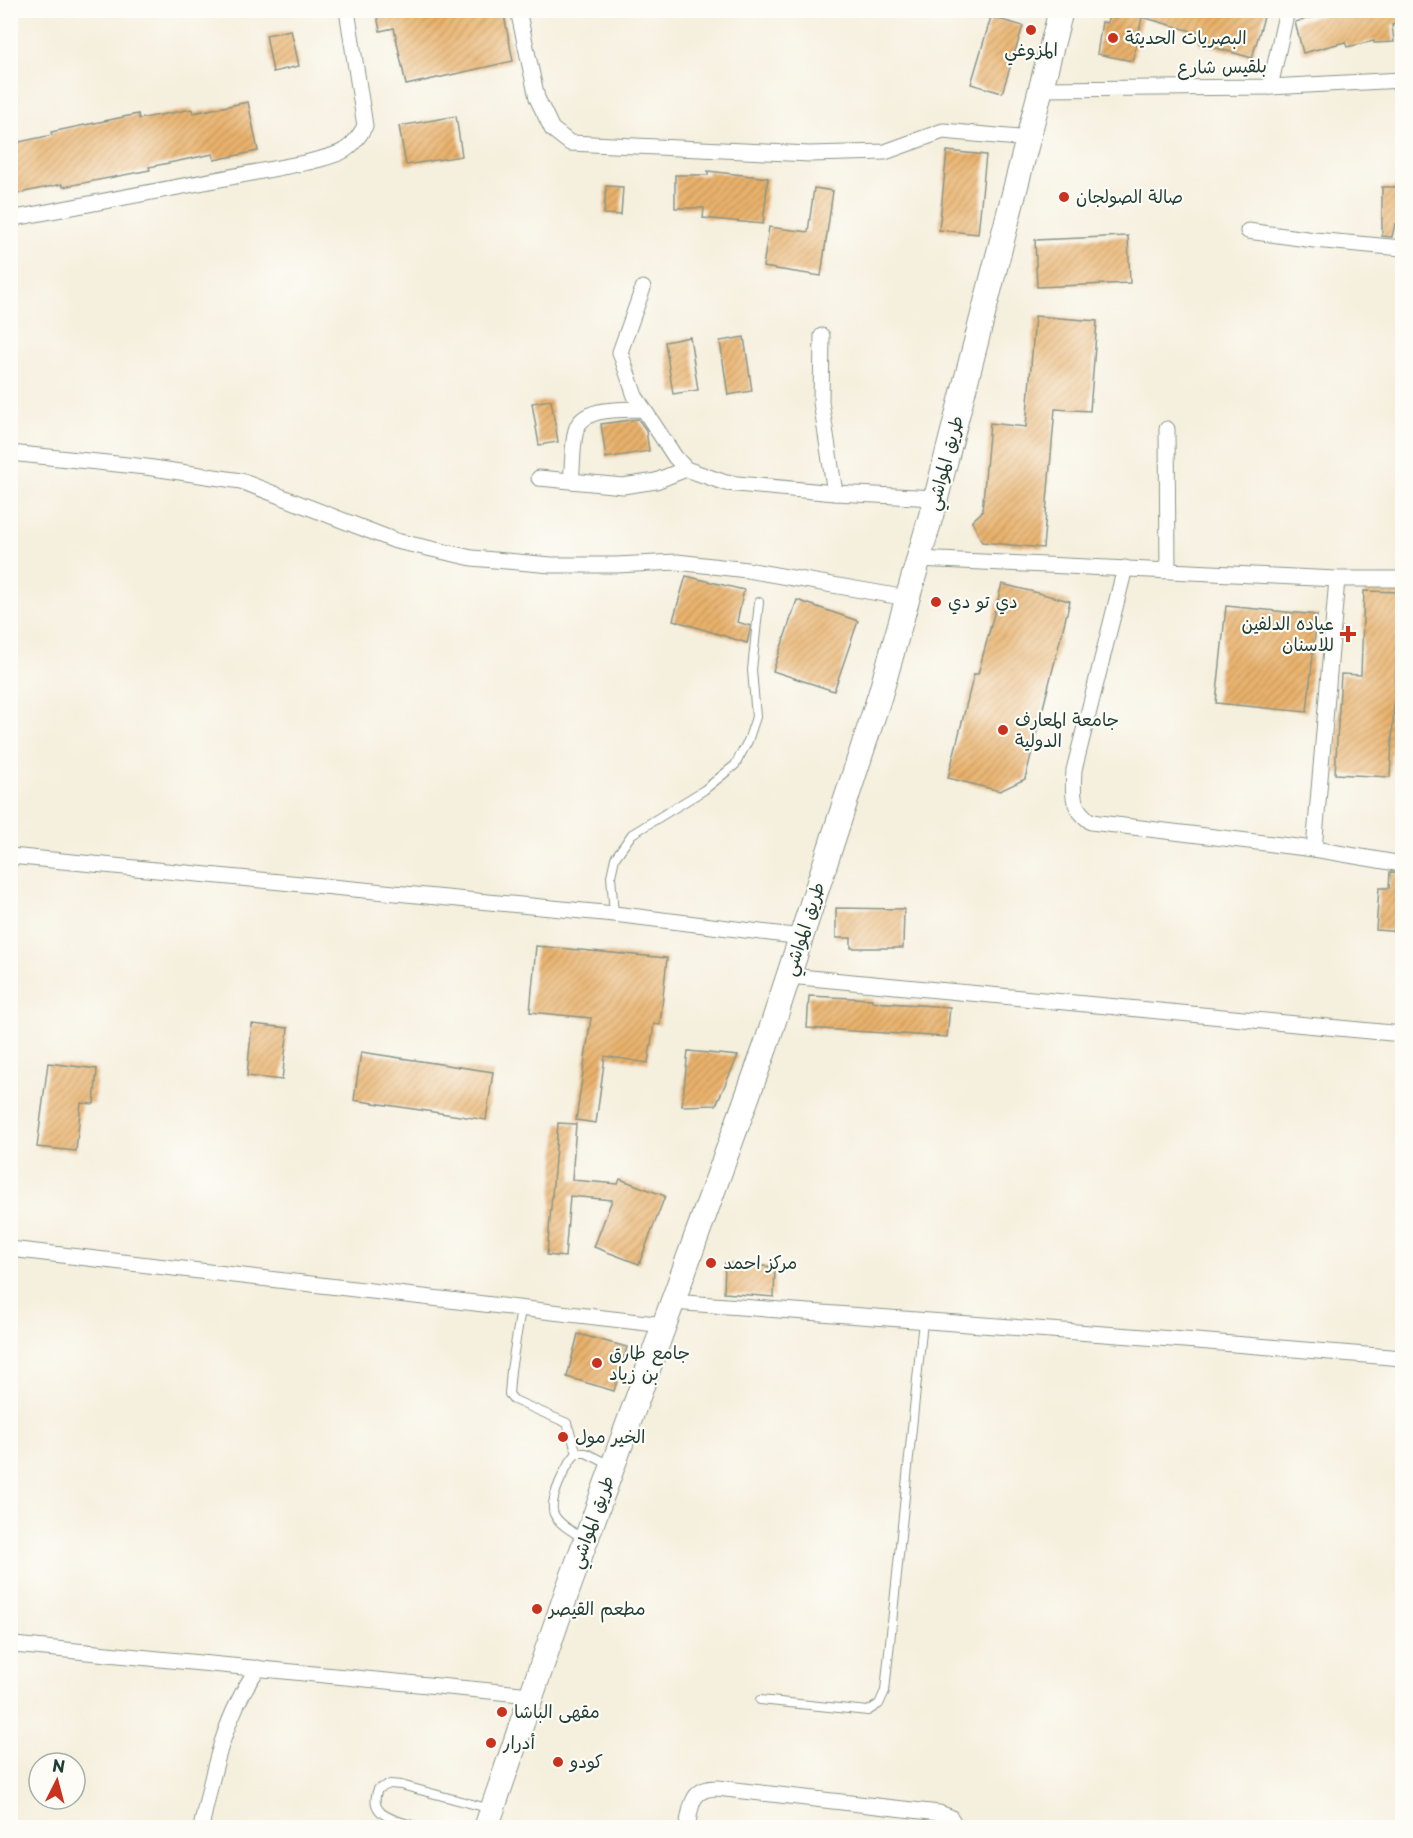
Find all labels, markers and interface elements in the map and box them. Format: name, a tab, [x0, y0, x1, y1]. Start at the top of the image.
marker: المزوغي	[1024, 23, 1038, 37]
place label: البصريات الحديثة	[1125, 23, 1247, 50]
marker: البصريات الحديثة	[1106, 31, 1120, 45]
place label: المزوغي	[1004, 35, 1058, 66]
street label: بلقيس شارع	[1177, 51, 1267, 80]
place label: صالة الصولجان	[1076, 182, 1183, 209]
marker: صالة الصولجان	[1057, 190, 1071, 204]
street label: طريق المواشي	[918, 412, 973, 514]
place label: دي تو دي	[948, 587, 1018, 615]
marker: دي تو دي	[929, 595, 943, 609]
place label: عياده الدلفين للاسنان	[1241, 609, 1334, 657]
marker: عياده الدلفين للاسنان	[1339, 625, 1357, 643]
place label: جامعة المعارف الدولية	[1015, 705, 1119, 753]
marker: جامعة المعارف الدولية	[996, 723, 1010, 737]
street label: طريق المواشي	[775, 878, 834, 980]
place label: مركز احمد	[723, 1248, 797, 1275]
marker: مركز احمد	[704, 1256, 718, 1270]
place label: جامع طارق بن زياد	[609, 1338, 690, 1386]
marker: جامع طارق بن زياد	[590, 1356, 604, 1370]
place label: الخير مول	[575, 1422, 645, 1449]
marker: الخير مول	[556, 1430, 570, 1444]
street label: طريق المواشي	[561, 1471, 624, 1573]
place label: مطعم القيصر	[547, 1594, 646, 1623]
marker: مطعم القيصر	[530, 1602, 544, 1616]
place label: مقهى الباشا	[514, 1697, 600, 1724]
marker: مقهى الباشا	[495, 1705, 509, 1719]
place label: أدرار	[502, 1728, 535, 1755]
marker: أدرار	[484, 1736, 498, 1750]
place label: كودو	[568, 1747, 603, 1774]
north arrow	[27, 1751, 87, 1811]
text: N	[51, 1752, 66, 1778]
marker: كودو	[551, 1755, 565, 1769]

